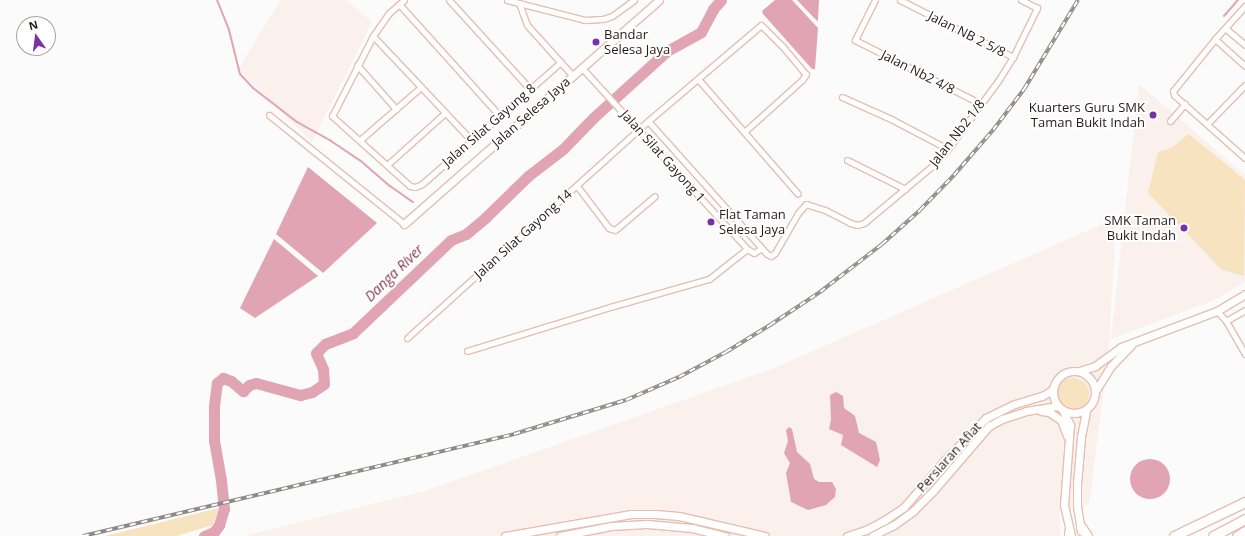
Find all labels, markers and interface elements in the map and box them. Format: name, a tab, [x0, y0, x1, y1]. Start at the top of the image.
street label: Jalan NB 2 5/8	[926, 8, 1008, 60]
north arrow	[16, 16, 56, 56]
text: N	[27, 16, 39, 33]
place label: Bandar Selesa Jaya	[604, 27, 670, 58]
marker: Bandar Selesa Jaya	[591, 37, 601, 47]
street label: Jalan Nb2 4/8	[878, 47, 958, 97]
street label: Jalan Selesa Jaya	[489, 74, 573, 150]
street label: Jalan Silat Gayung 8	[439, 80, 539, 170]
street label: Jalan Nb2 1/8	[926, 96, 988, 170]
place label: Kuarters Guru SMK Taman Bukit Indah	[1029, 100, 1145, 131]
street label: Jalan Silat Gayong 1	[618, 107, 708, 205]
marker: Kuarters Guru SMK Taman Bukit Indah	[1148, 110, 1158, 120]
street label: Jalan Silat Gayong 14	[471, 186, 575, 282]
place label: Flat Taman Selesa Jaya	[719, 207, 786, 238]
place label: SMK Taman Bukit Indah	[1104, 213, 1176, 244]
marker: Flat Taman Selesa Jaya	[706, 217, 716, 227]
marker: SMK Taman Bukit Indah	[1179, 223, 1189, 233]
water label: Danga River	[361, 241, 427, 305]
street label: Persiaran Afiat	[914, 419, 984, 495]

